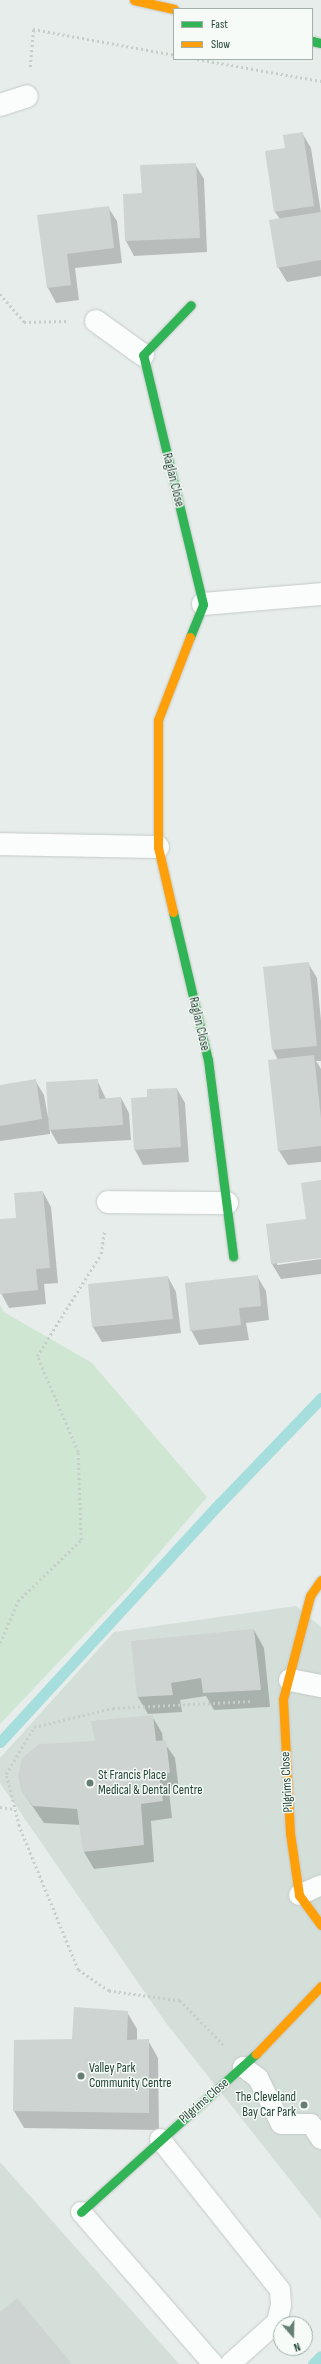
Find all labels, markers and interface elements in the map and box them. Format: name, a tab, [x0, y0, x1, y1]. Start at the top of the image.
legend	[173, 8, 313, 60]
text: Fast	[211, 17, 228, 32]
text: Slow	[211, 37, 230, 52]
street label: Raglan Close	[159, 451, 187, 509]
street label: Raglan Close	[185, 995, 213, 1053]
street label: Pilgrims Close	[278, 1751, 296, 1813]
place label: St Francis Place Medical & Dental Centre	[98, 1768, 202, 1799]
marker: St Francis Place Medical & Dental Centre	[85, 1778, 95, 1788]
place label: Valley Park Community Centre	[89, 2061, 172, 2092]
marker: Valley Park Community Centre	[76, 2071, 86, 2081]
street label: Pilgrims Close	[176, 2075, 232, 2127]
place label: The Cleveland Bay Car Park	[236, 2090, 296, 2121]
marker: The Cleveland Bay Car Park	[299, 2100, 309, 2110]
north arrow	[273, 2316, 313, 2356]
text: N	[292, 2340, 302, 2354]

